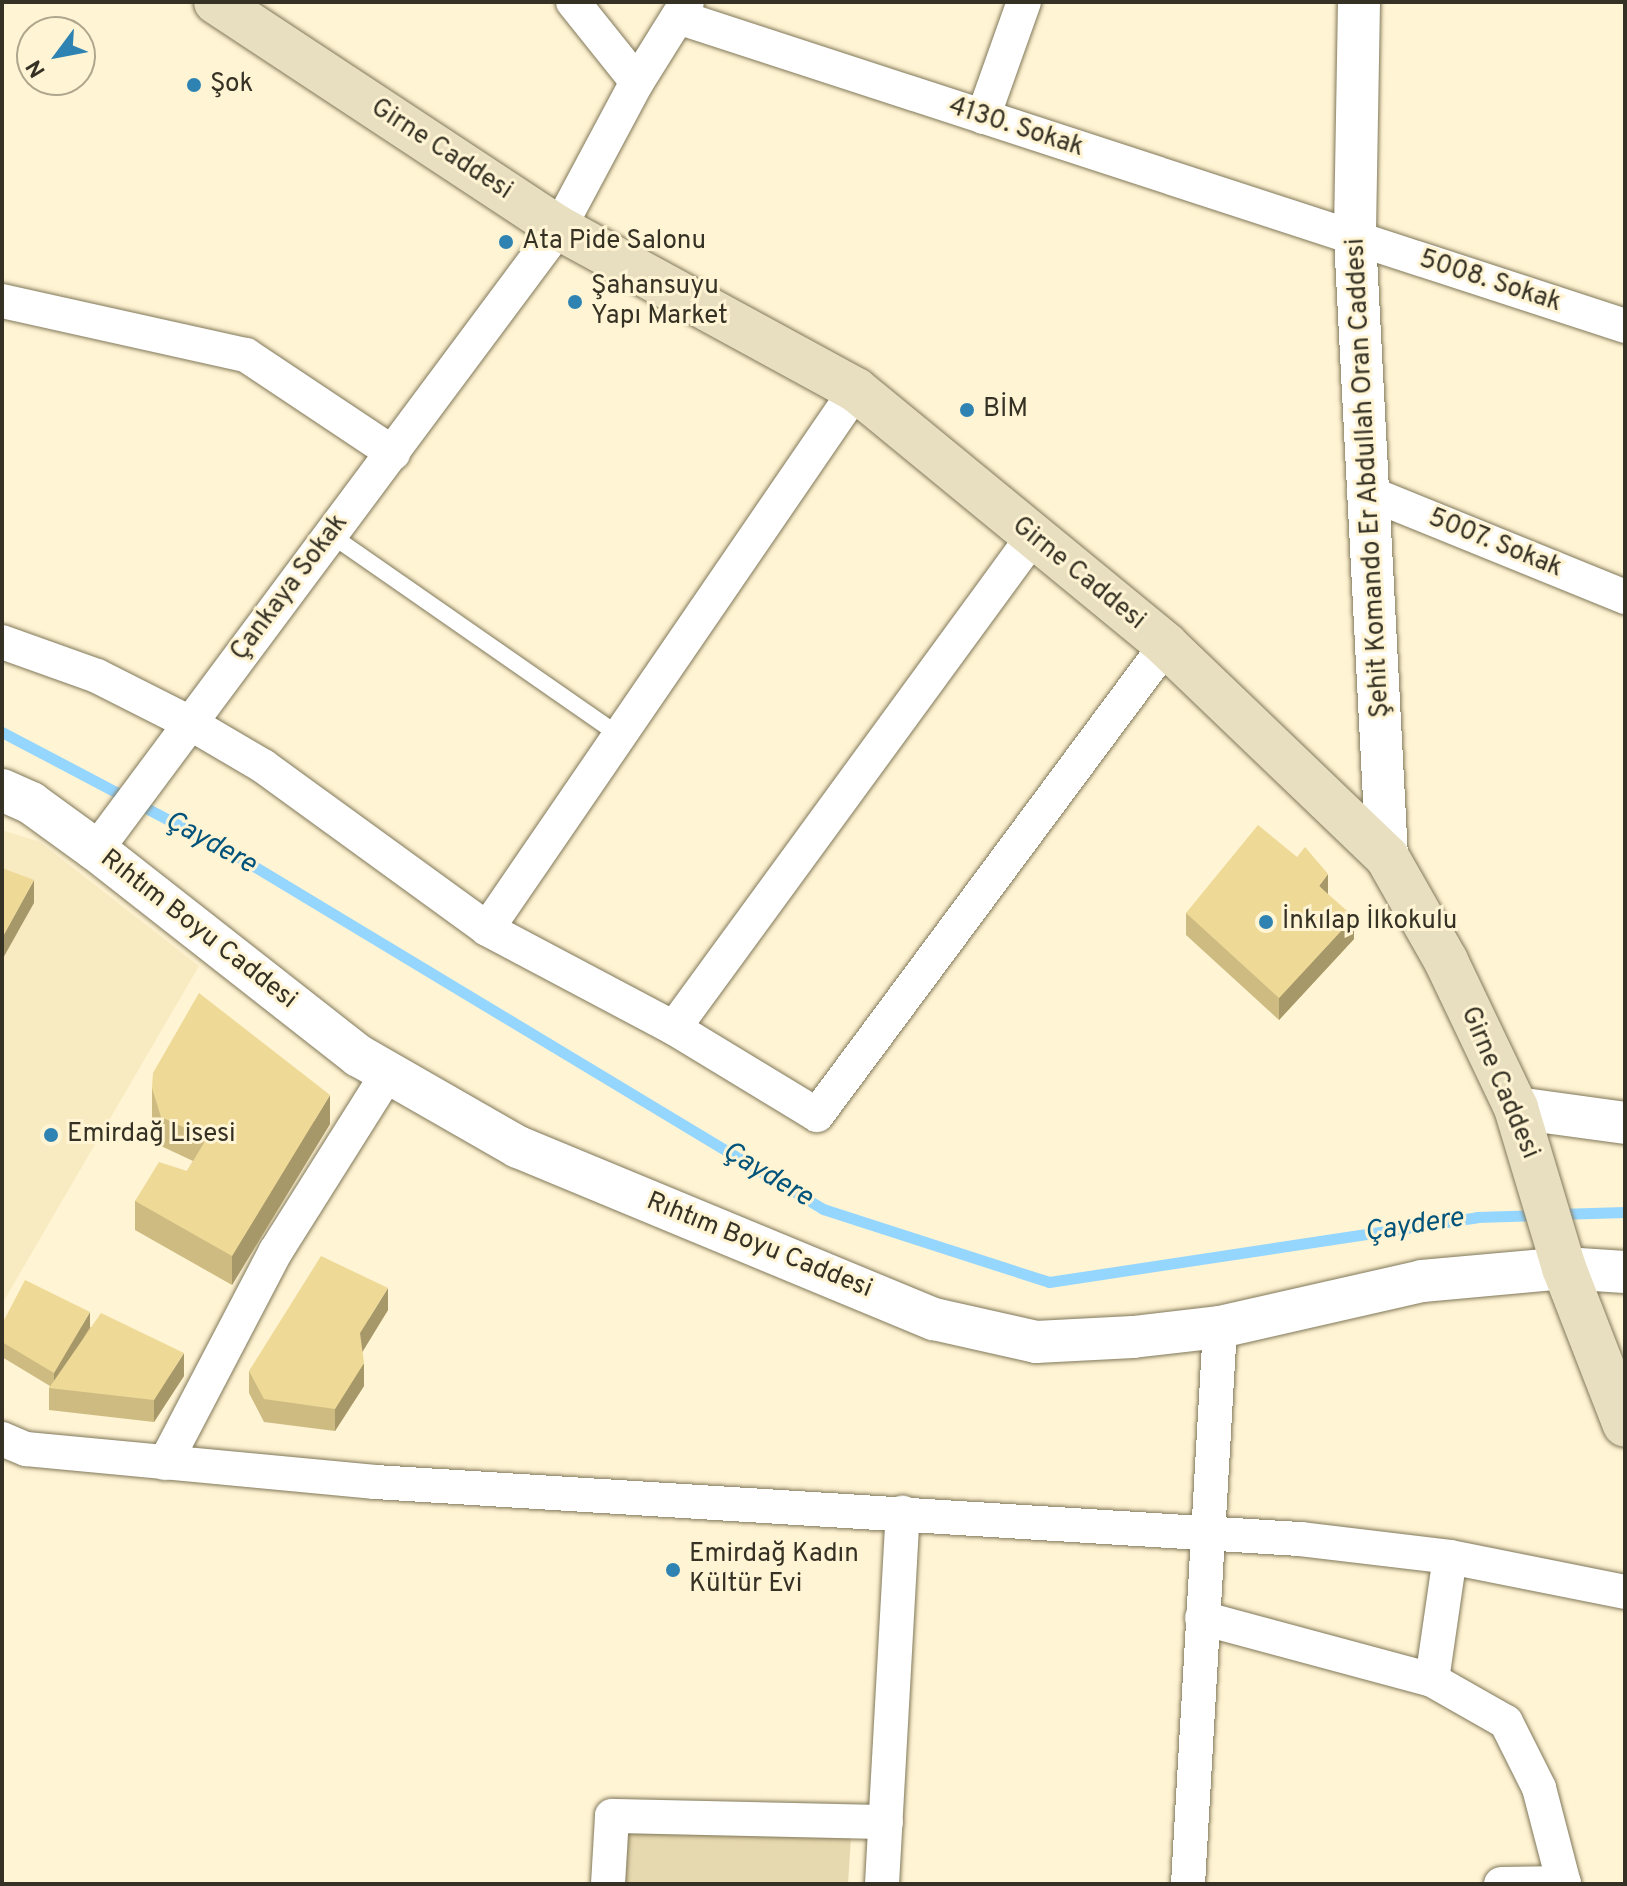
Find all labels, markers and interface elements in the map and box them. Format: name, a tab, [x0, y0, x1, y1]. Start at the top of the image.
north arrow	[16, 16, 96, 96]
text: N	[21, 54, 53, 82]
place label: Şok	[210, 69, 253, 101]
marker: Şok	[185, 76, 203, 94]
street label: 4130. Sokak	[945, 92, 1087, 164]
street label: Girne Caddesi	[364, 93, 518, 207]
place label: Ata Pide Salonu	[522, 226, 706, 258]
marker: Ata Pide Salonu	[497, 233, 515, 251]
street label: Şehit Komando Er Abdullah Oran Caddesi	[1341, 237, 1397, 719]
street label: 5008. Sokak	[1415, 244, 1565, 320]
place label: Şahansuyu Yapı Market	[591, 271, 728, 332]
marker: Şahansuyu Yapı Market	[566, 293, 584, 311]
place label: BİM	[983, 394, 1028, 426]
marker: BİM	[958, 401, 976, 419]
street label: 5007. Sokak	[1423, 503, 1567, 585]
street label: Çankaya Sokak	[225, 509, 355, 667]
street label: Girne Caddesi	[1005, 511, 1151, 637]
water label: Çaydere	[158, 804, 262, 882]
street label: Rıhtım Boyu Caddesi	[94, 844, 302, 1016]
place label: İnkılap İlkokulu	[1282, 906, 1457, 938]
marker: İnkılap İlkokulu	[1257, 913, 1275, 931]
street label: Girne Caddesi	[1453, 1002, 1545, 1164]
place label: Emirdağ Lisesi	[67, 1119, 236, 1151]
marker: Emirdağ Lisesi	[42, 1126, 60, 1144]
water label: Çaydere	[716, 1135, 818, 1215]
street label: Rıhtım Boyu Caddesi	[642, 1186, 876, 1306]
water label: Çaydere	[1362, 1202, 1466, 1250]
place label: Emirdağ Kadın Kültür Evi	[689, 1539, 859, 1600]
marker: Emirdağ Kadın Kültür Evi	[664, 1561, 682, 1579]

